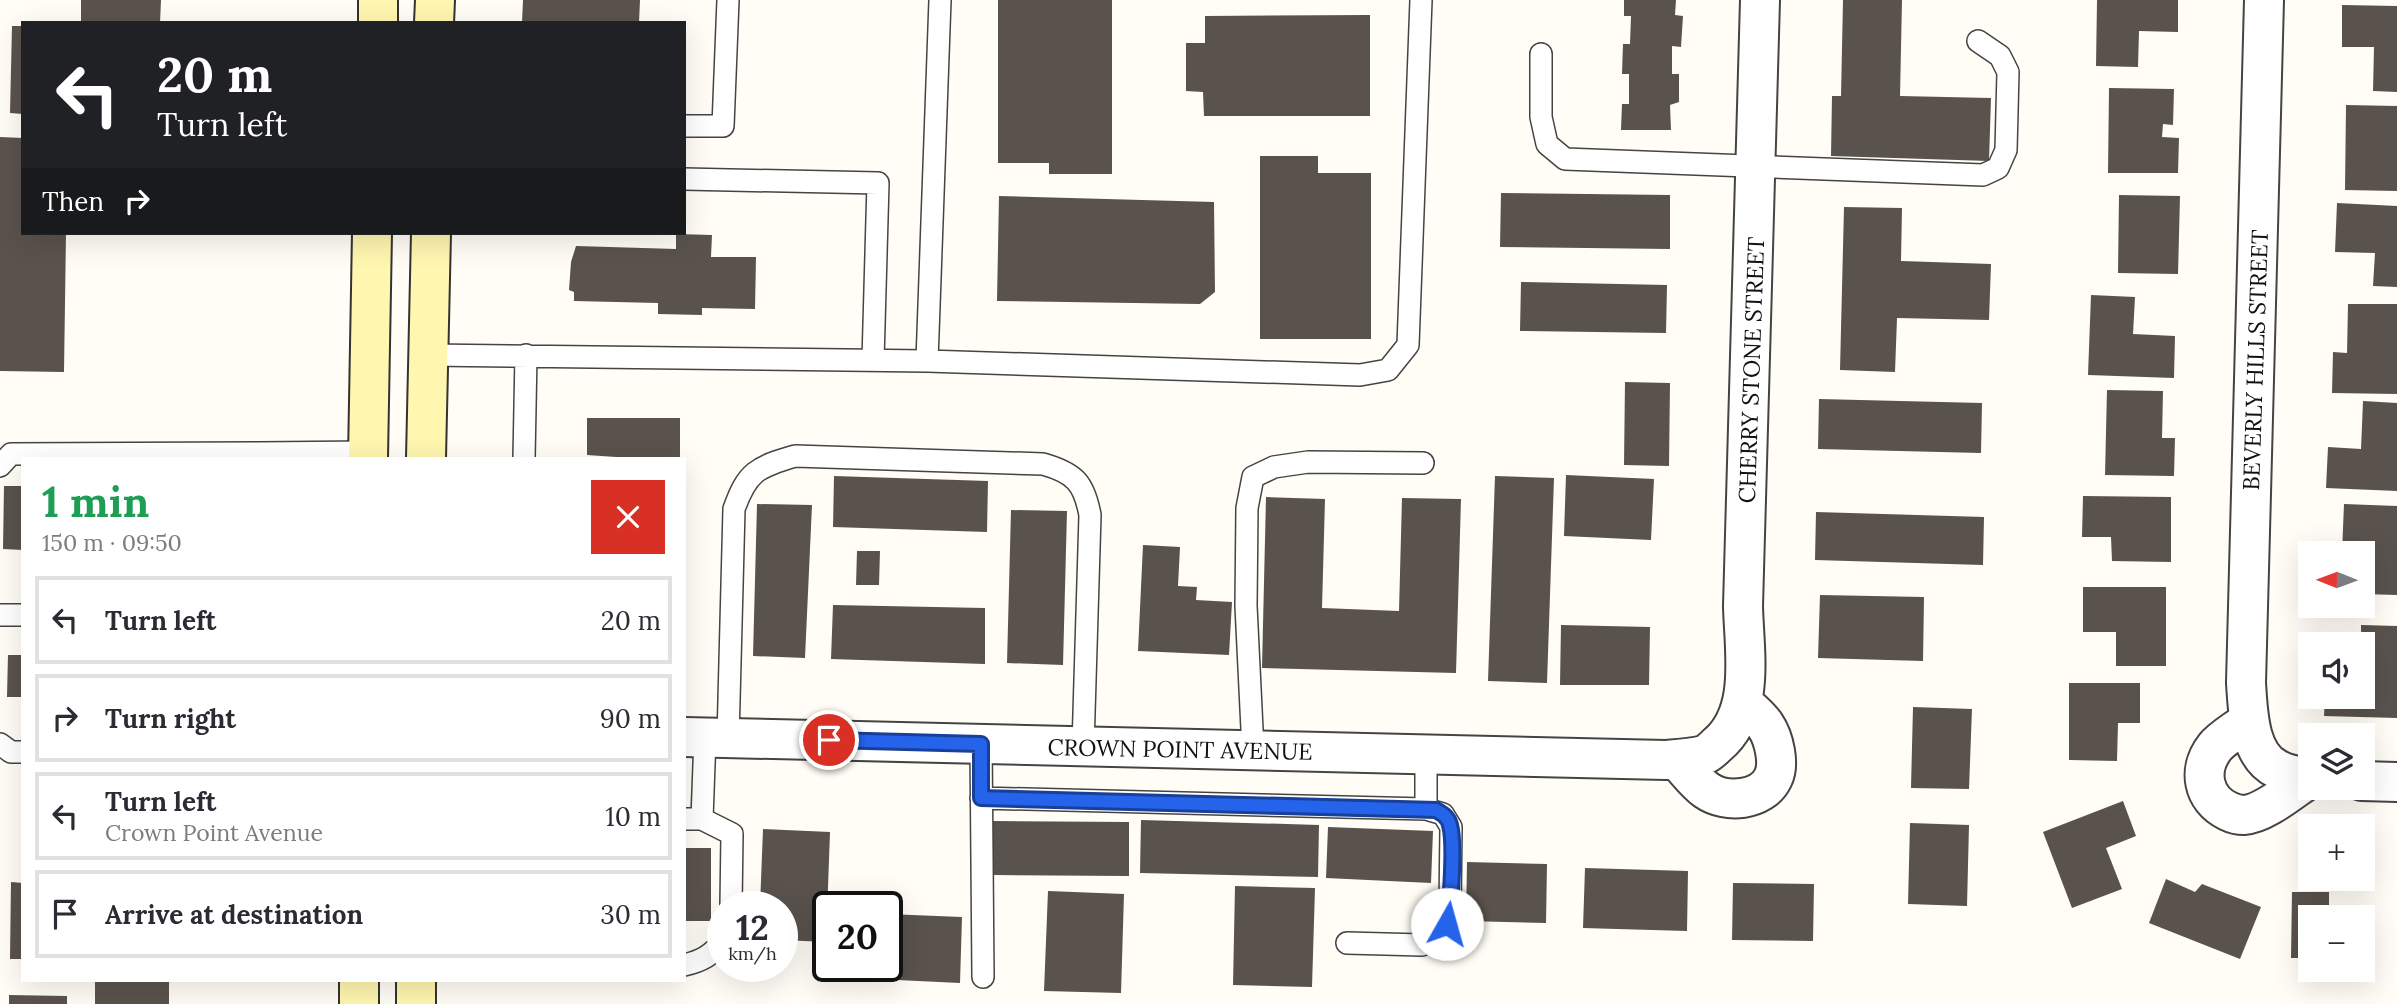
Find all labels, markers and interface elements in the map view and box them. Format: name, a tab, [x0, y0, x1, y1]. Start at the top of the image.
text: 20 m	[157, 43, 272, 105]
icon: left	[42, 49, 133, 140]
text: Turn left	[157, 104, 287, 145]
icon: right	[118, 182, 156, 220]
text: Then	[42, 185, 104, 218]
street label: BEVERLY HILLS STREET	[2236, 229, 2274, 491]
street label: CHERRY STONE STREET	[1732, 236, 1770, 504]
text: 1 min	[42, 475, 149, 529]
button: close	[591, 480, 665, 554]
text: 150 m · 09:50	[42, 528, 182, 557]
north arrow	[2298, 541, 2375, 618]
map controls	[2298, 541, 2375, 982]
icon: left	[46, 601, 84, 639]
text: Turn left	[105, 604, 216, 637]
text: 20 m	[601, 604, 661, 637]
button: sound	[2298, 632, 2375, 709]
icon: right	[46, 699, 84, 737]
text: Turn right	[105, 702, 236, 735]
text: 90 m	[600, 702, 661, 735]
pin	[799, 710, 859, 770]
icon: arrive	[810, 721, 848, 759]
button: layers	[2298, 723, 2375, 800]
street label: CROWN POINT AVENUE	[1047, 732, 1313, 766]
text: Turn left	[105, 785, 216, 818]
icon: left	[46, 797, 84, 835]
text: 10 m	[605, 800, 661, 833]
button: +	[2298, 814, 2375, 891]
text: Crown Point Avenue	[105, 818, 323, 847]
position arrow	[1410, 887, 1484, 961]
speed limit sign: 20	[812, 891, 903, 982]
icon: arrive	[46, 895, 84, 933]
text: Arrive at destination	[105, 898, 363, 931]
text: 30 m	[600, 898, 661, 931]
text: 12	[736, 905, 769, 950]
button: −	[2298, 905, 2375, 982]
text: km/h	[728, 942, 777, 965]

